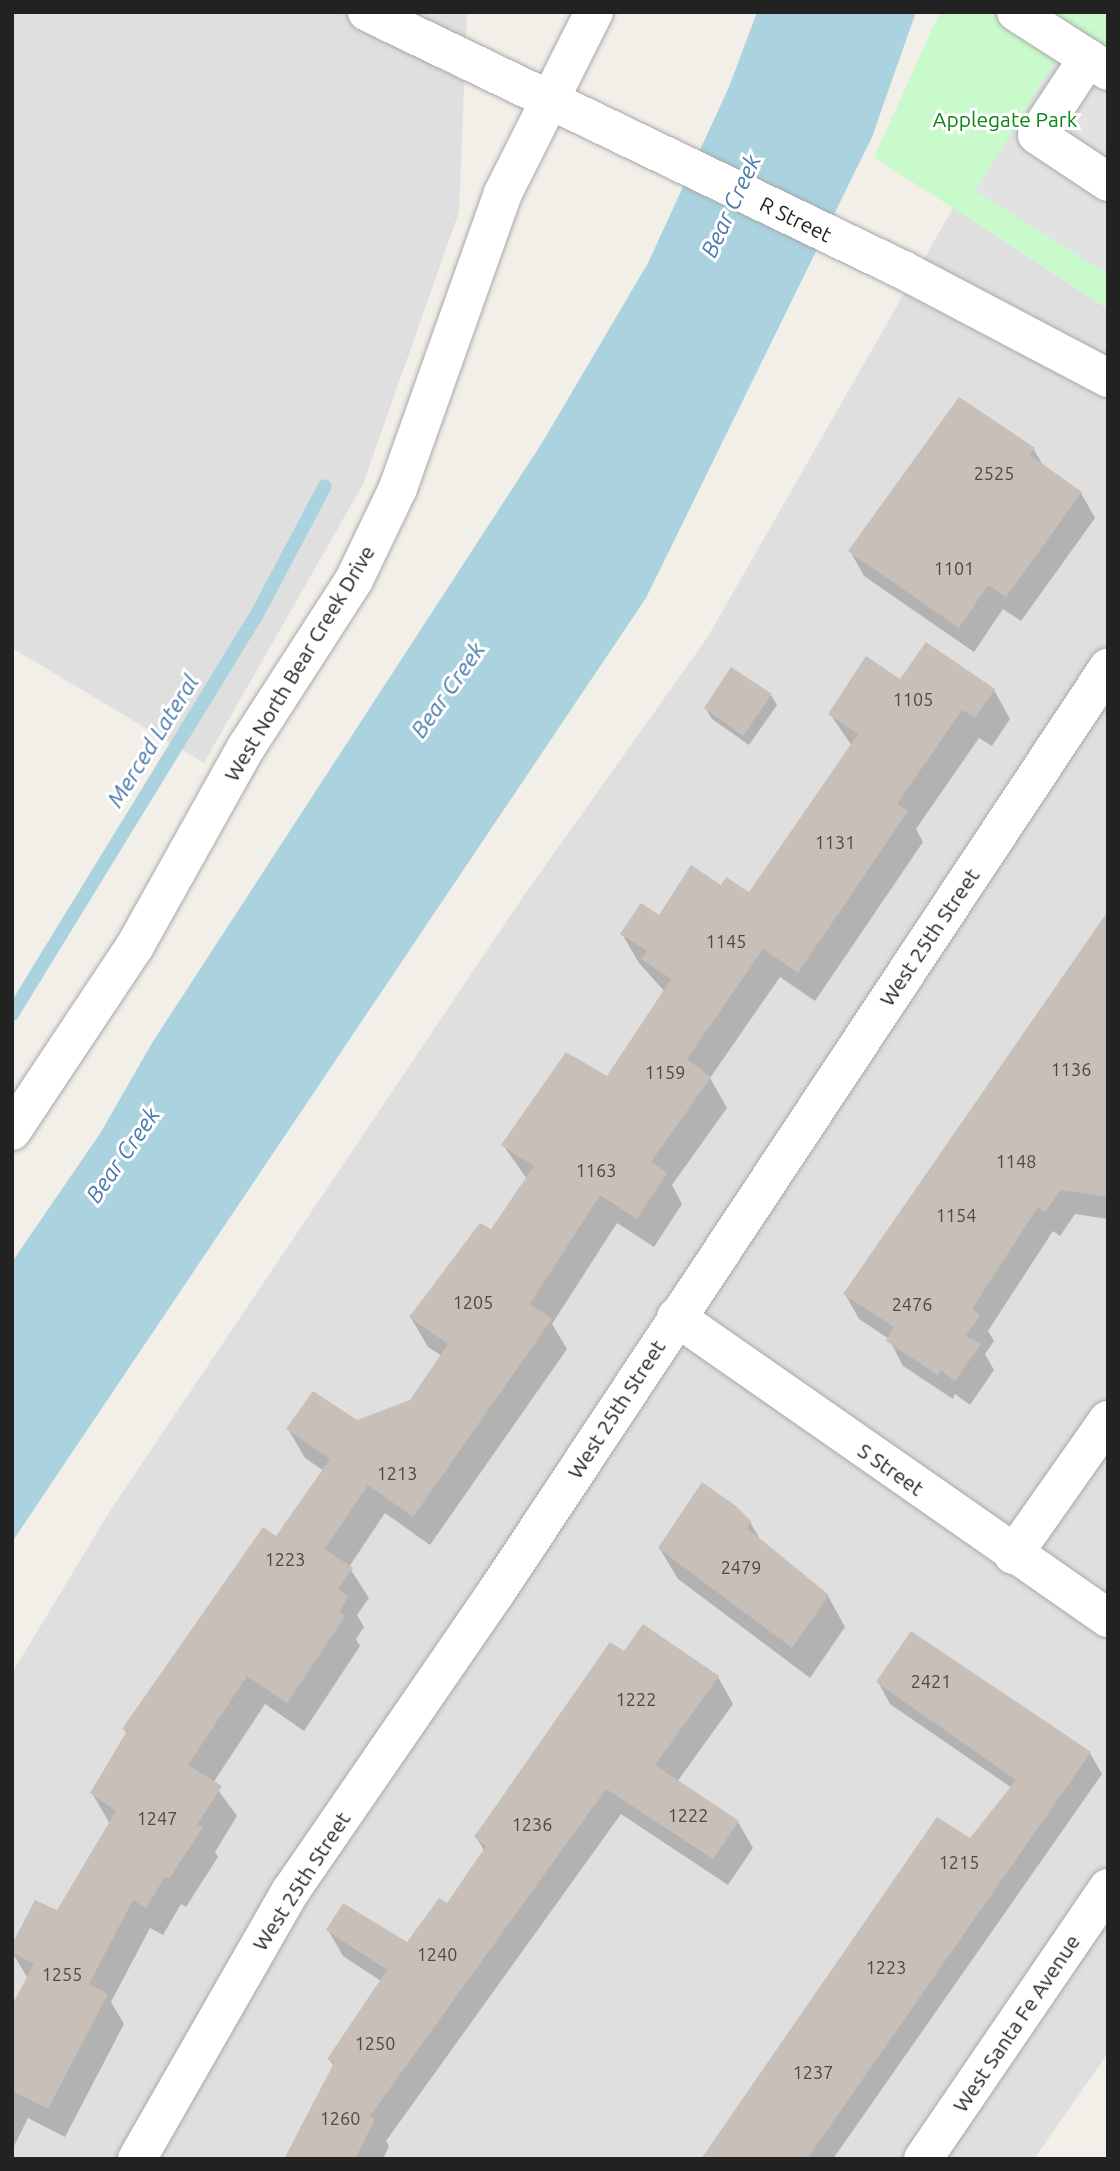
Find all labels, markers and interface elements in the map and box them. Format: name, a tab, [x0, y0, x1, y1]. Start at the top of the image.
park label: Applegate Park	[933, 106, 1077, 132]
water label: Bear Creek	[695, 150, 767, 262]
street label: R Street	[756, 191, 836, 247]
house number: 2525	[974, 462, 1014, 484]
street label: West North Bear Creek Drive	[218, 540, 380, 786]
house number: 1101	[934, 557, 974, 579]
water label: Bear Creek	[405, 637, 491, 743]
water label: Merced Lateral	[101, 670, 205, 812]
house number: 1105	[893, 688, 933, 710]
house number: 1131	[815, 831, 855, 853]
street label: West 25th Street	[874, 864, 984, 1010]
house number: 1145	[706, 930, 746, 952]
house number: 1136	[1051, 1058, 1091, 1080]
house number: 1159	[645, 1061, 685, 1083]
water label: Bear Creek	[80, 1102, 166, 1208]
house number: 1148	[996, 1150, 1036, 1172]
house number: 1163	[576, 1159, 616, 1181]
house number: 1154	[936, 1204, 976, 1226]
house number: 1205	[453, 1291, 493, 1313]
house number: 2476	[892, 1293, 932, 1315]
street label: West 25th Street	[562, 1335, 670, 1483]
street label: S Street	[853, 1437, 929, 1501]
house number: 1213	[377, 1462, 417, 1484]
house number: 1223	[265, 1548, 305, 1570]
house number: 2479	[721, 1556, 761, 1578]
house number: 2421	[911, 1670, 951, 1692]
house number: 1222	[616, 1688, 656, 1710]
house number: 1222	[668, 1804, 708, 1826]
house number: 1247	[137, 1807, 177, 1829]
street label: West 25th Street	[247, 1807, 355, 1955]
house number: 1236	[512, 1813, 552, 1835]
house number: 1215	[939, 1851, 979, 1873]
street label: West Santa Fe Avenue	[947, 1929, 1085, 2117]
house number: 1240	[417, 1943, 457, 1965]
house number: 1223	[866, 1956, 906, 1978]
house number: 1255	[42, 1963, 82, 1985]
house number: 1250	[355, 2032, 395, 2054]
house number: 1237	[793, 2061, 833, 2083]
house number: 1260	[320, 2107, 360, 2129]

